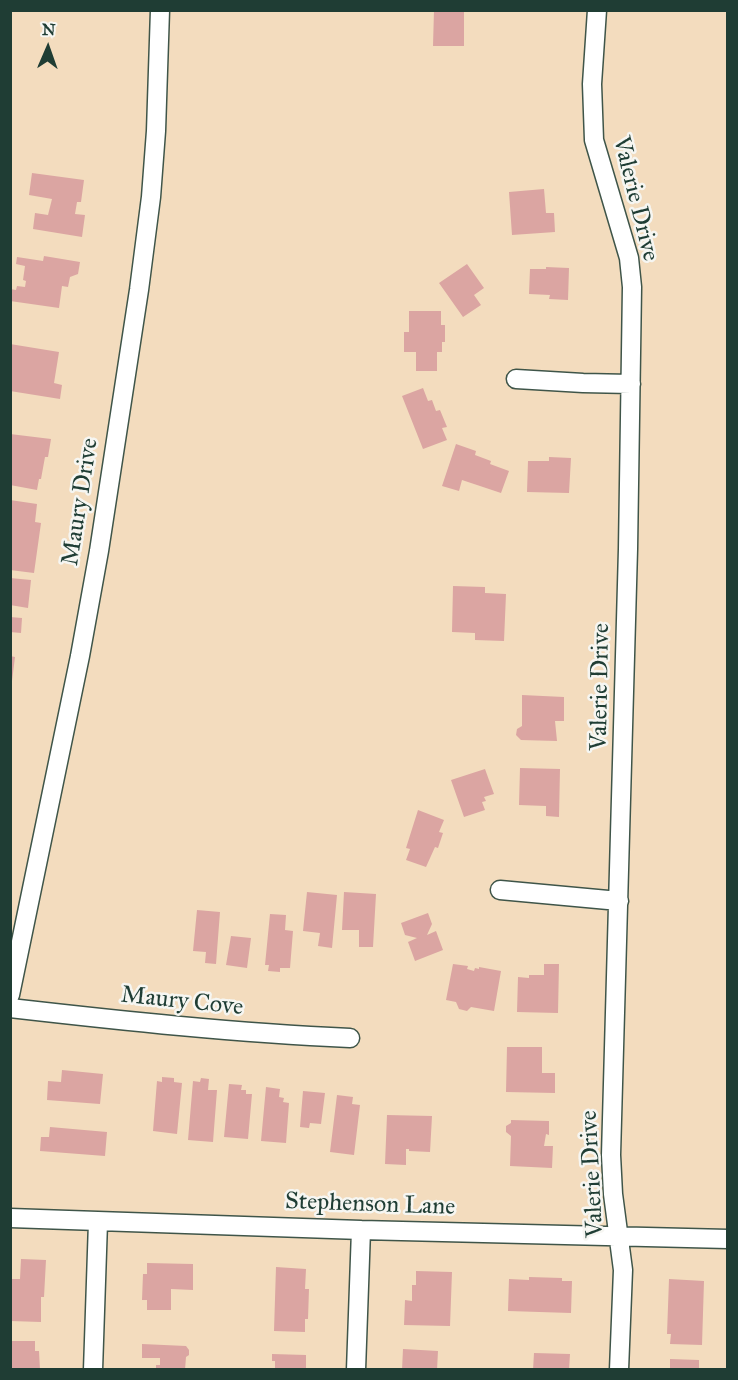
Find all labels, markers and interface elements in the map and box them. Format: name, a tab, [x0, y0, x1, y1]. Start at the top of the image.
north arrow	[18, 18, 78, 78]
text: N	[42, 20, 56, 39]
street label: Valerie Drive	[606, 134, 664, 264]
street label: Maury Drive	[57, 436, 105, 568]
street label: Valerie Drive	[585, 623, 617, 751]
street label: Maury Cove	[119, 981, 245, 1023]
street label: Valerie Drive	[575, 1110, 611, 1238]
street label: Stephenson Lane	[284, 1188, 456, 1222]

